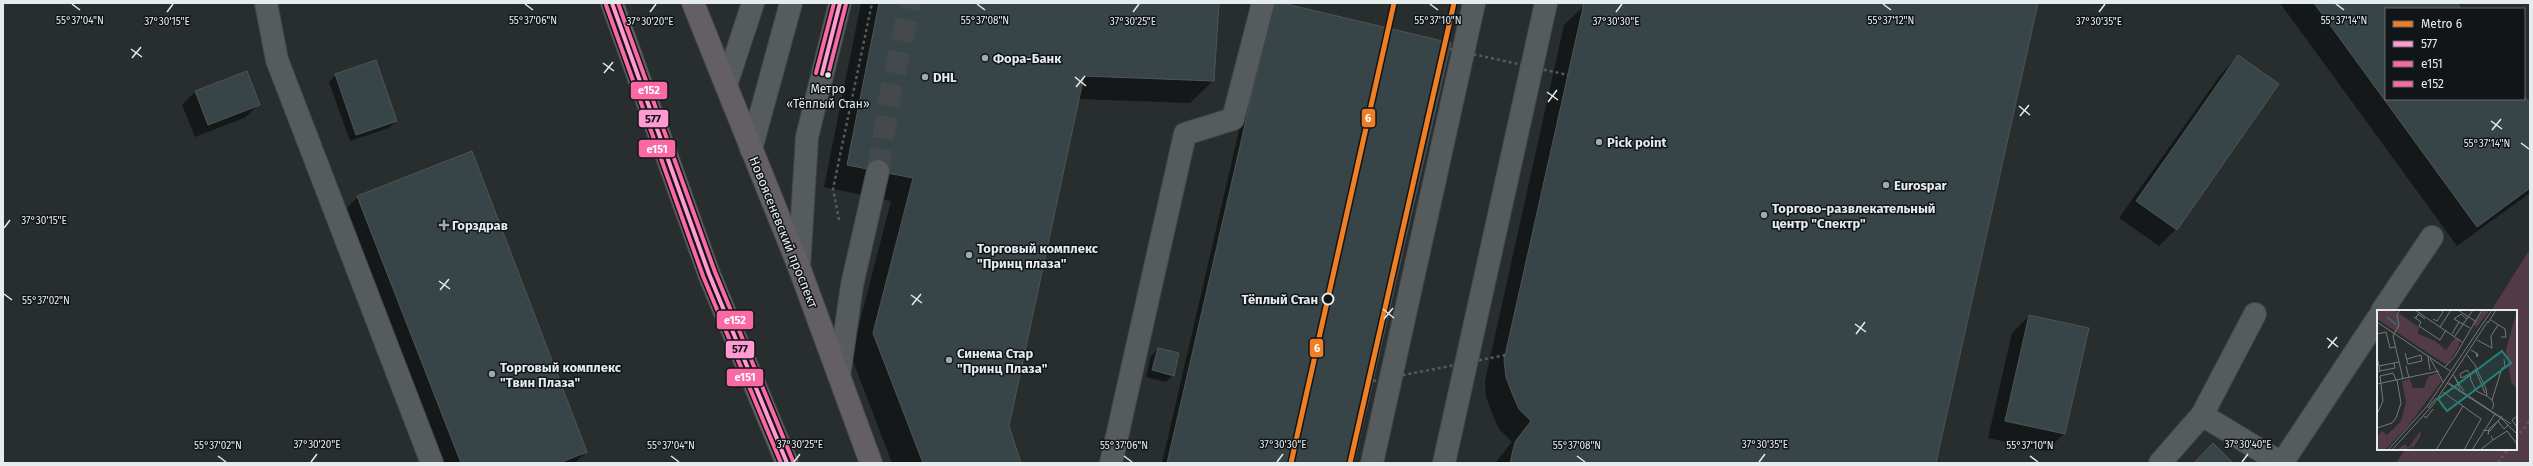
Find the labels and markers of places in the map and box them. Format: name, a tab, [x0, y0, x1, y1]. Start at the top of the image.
place label: Фора-Банк	[993, 51, 1062, 66]
marker: Фора-Банк	[980, 53, 990, 63]
marker: Метро «Тёплый Стан»	[823, 70, 833, 80]
place label: DHL	[933, 70, 957, 85]
marker: DHL	[920, 72, 930, 82]
place label: Метро «Тёплый Стан»	[786, 82, 870, 111]
place label: Pick point	[1607, 135, 1667, 150]
marker: Pick point	[1594, 137, 1604, 147]
place label: Eurospar	[1894, 178, 1948, 193]
marker: Eurospar	[1881, 180, 1891, 190]
place label: Торгово-развлекательный центр "Спектр"	[1772, 201, 1936, 231]
marker: Торгово-развлекательный центр "Спектр"	[1759, 210, 1769, 220]
place label: Горздрав	[452, 218, 508, 233]
marker: Горздрав	[439, 220, 449, 230]
place label: Торговый комплекс "Принц плаза"	[977, 241, 1099, 271]
marker: Торговый комплекс "Принц плаза"	[964, 250, 974, 260]
place label: Тёплый Стан	[1242, 292, 1318, 307]
marker: Тёплый Стан	[1321, 292, 1335, 306]
place label: Синема Стар "Принц Плаза"	[957, 346, 1048, 376]
marker: Синема Стар "Принц Плаза"	[944, 355, 954, 365]
place label: Торговый комплекс "Твин Плаза"	[500, 360, 622, 390]
marker: Торговый комплекс "Твин Плаза"	[487, 369, 497, 379]

